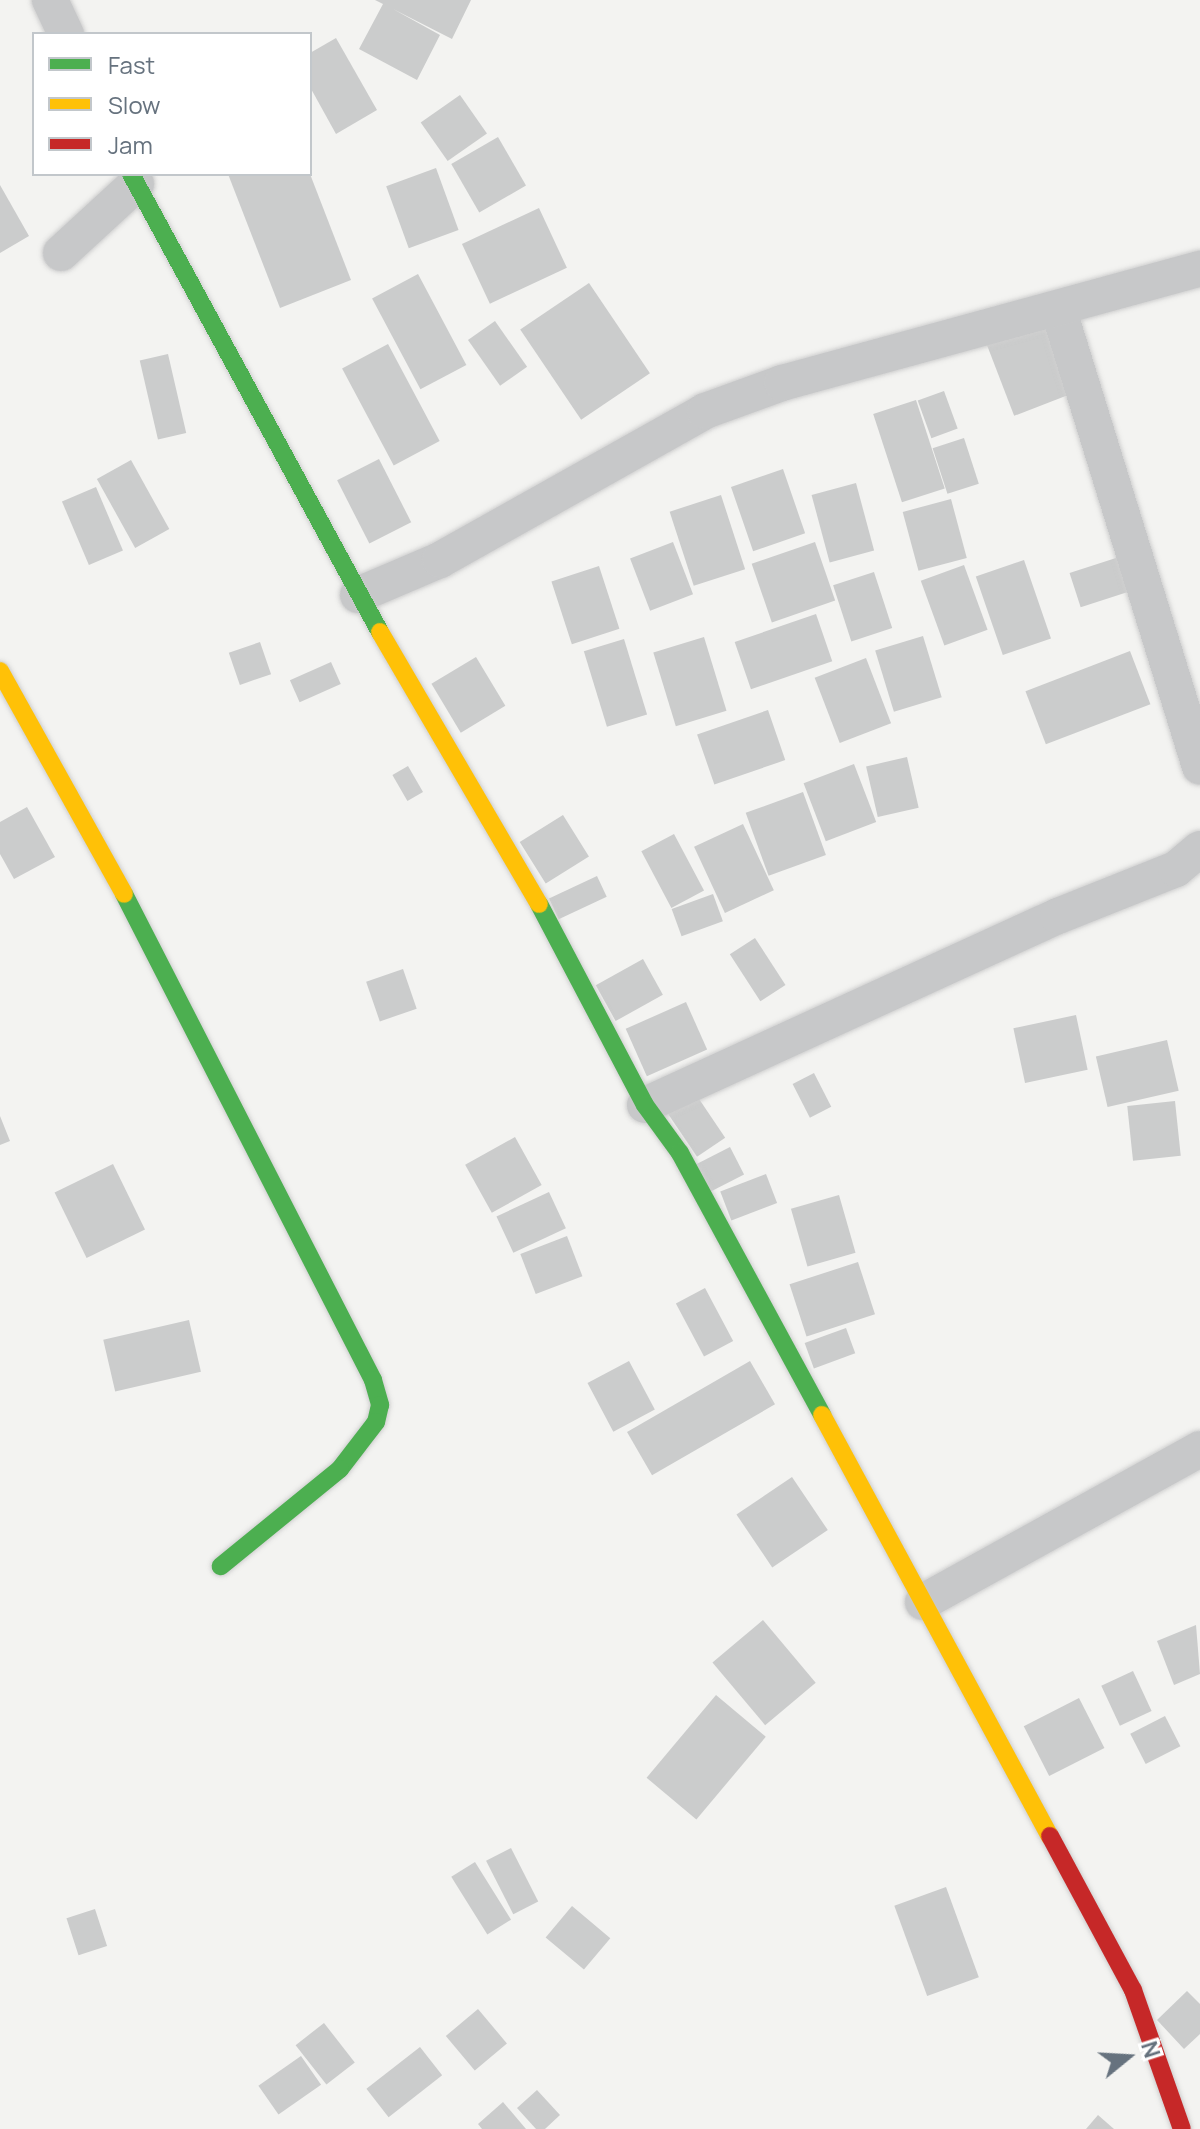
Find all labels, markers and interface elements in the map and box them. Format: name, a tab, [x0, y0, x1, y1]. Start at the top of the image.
legend	[32, 32, 312, 176]
text: Fast	[108, 48, 155, 81]
text: Slow	[108, 88, 161, 121]
text: Jam	[108, 128, 153, 161]
north arrow	[1088, 2017, 1168, 2097]
text: N	[1134, 2037, 1168, 2062]

